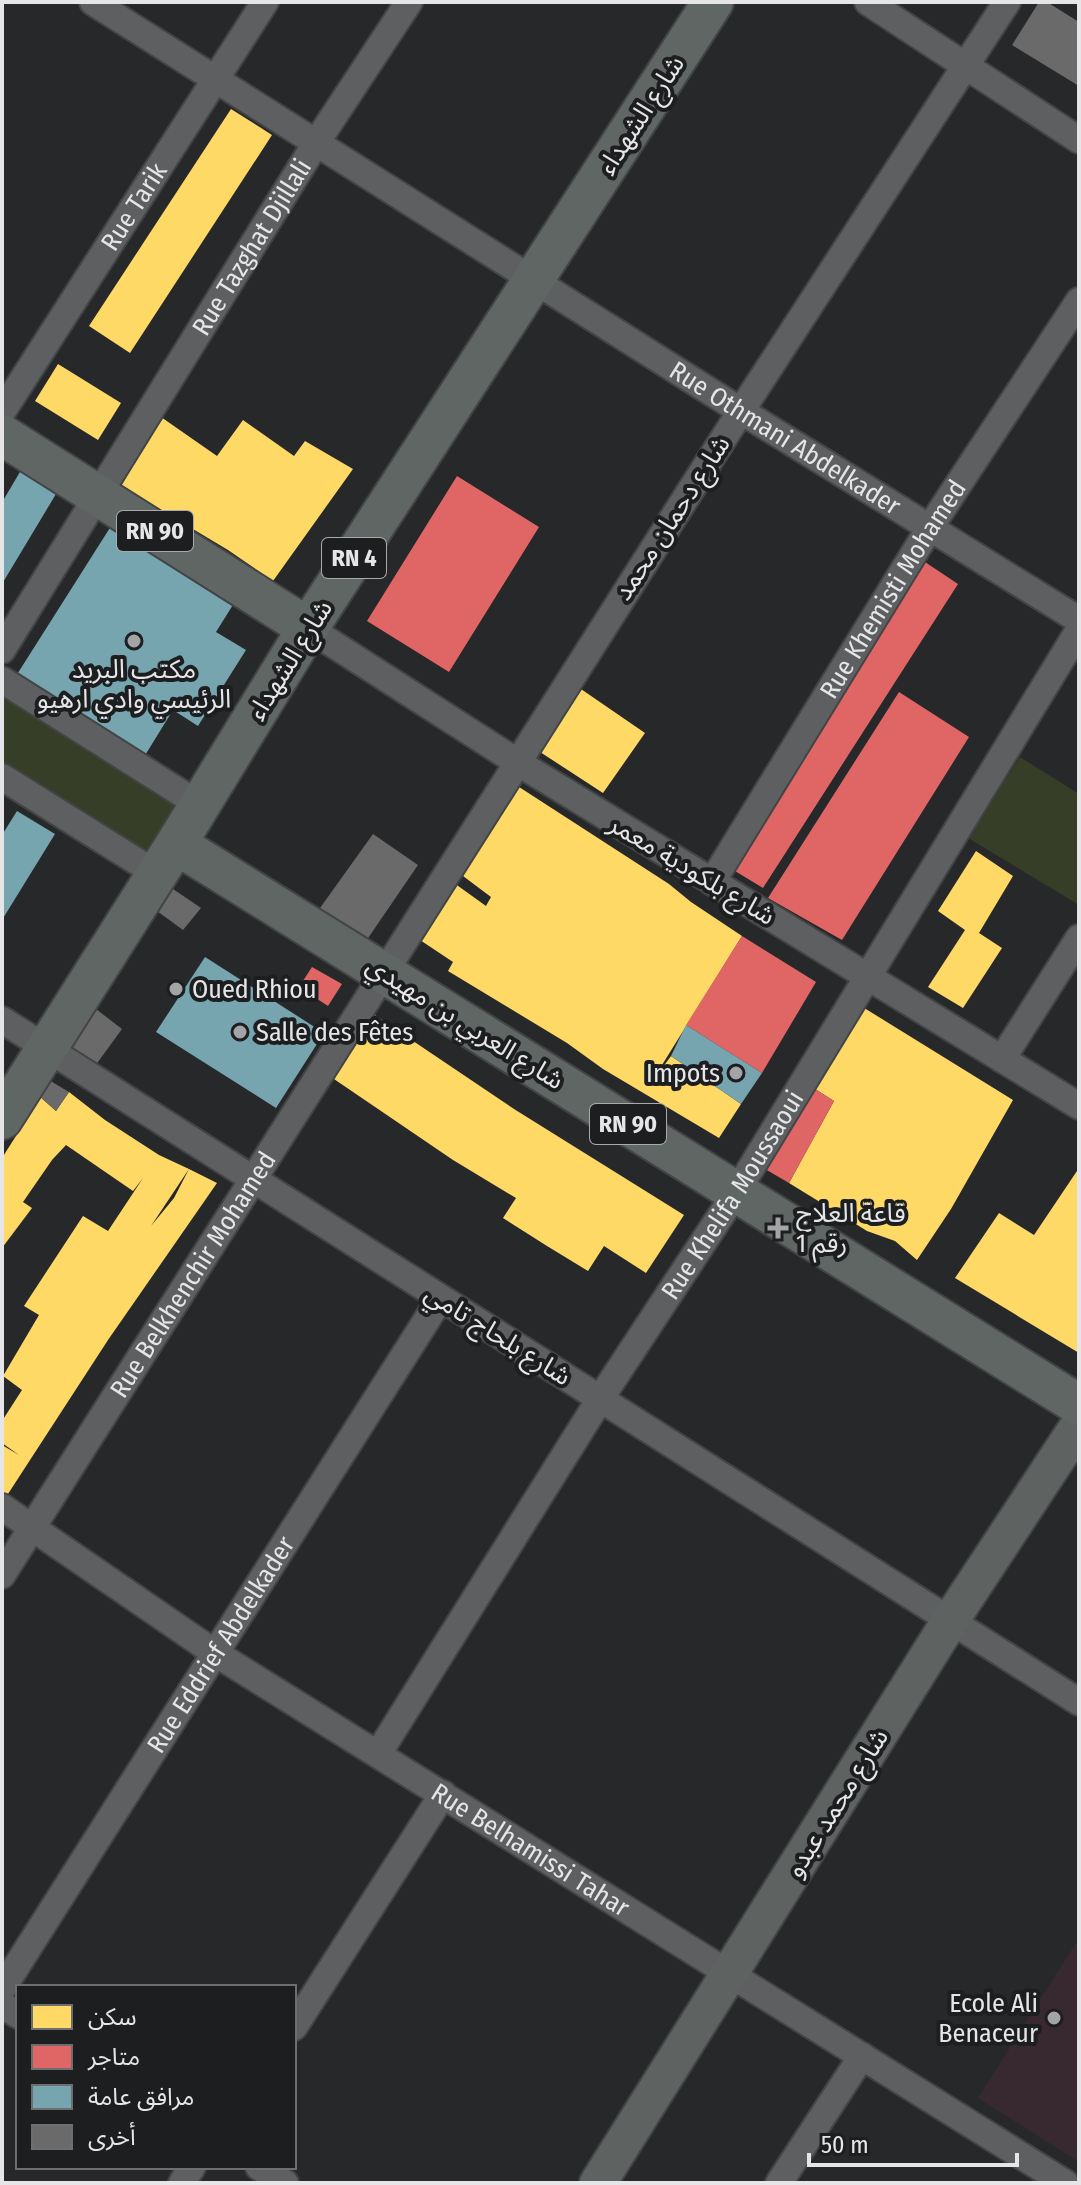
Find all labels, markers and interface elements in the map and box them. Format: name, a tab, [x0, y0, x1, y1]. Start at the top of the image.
street label: شارع الشهداء	[591, 50, 693, 182]
street label: Rue Tazghat Djillali	[185, 153, 318, 341]
street label: Rue Tarik	[94, 156, 174, 256]
street label: Rue Othmani Abdelkader	[664, 355, 906, 521]
street label: شارع دحمان محمد	[607, 430, 739, 608]
street label: Rue Khemisti Mohamed	[813, 474, 972, 704]
road number: RN 90	[117, 511, 193, 551]
road number: RN 4	[322, 538, 386, 578]
street label: شارع الشهداء	[241, 594, 342, 727]
marker: مكتب البريد الرئيسي وادي ارهيو	[125, 632, 143, 650]
place label: مكتب البريد الرئيسي وادي ارهيو	[37, 654, 231, 719]
street label: شارع بلكودية معمر	[601, 808, 781, 934]
street label: شارع العربي بن مهيدي	[358, 950, 570, 1100]
place label: Oued Rhiou	[192, 974, 317, 1005]
marker: Oued Rhiou	[167, 980, 185, 998]
place label: Salle des Fêtes	[256, 1017, 413, 1048]
marker: Salle des Fêtes	[231, 1023, 249, 1041]
place label: Impots	[646, 1058, 720, 1089]
marker: Impots	[727, 1064, 745, 1082]
street label: Rue Khelifa Moussaoui	[655, 1085, 810, 1305]
road number: RN 90	[590, 1104, 666, 1144]
street label: Rue Belkhenchir Mohamed	[103, 1146, 282, 1403]
place label: قاعة العلاج رقم 1	[796, 1198, 906, 1263]
marker: قاعة العلاج رقم 1	[767, 1217, 789, 1239]
street label: شارع بلحاج تامي	[417, 1278, 577, 1396]
street label: Rue Eddrief Abdelkader	[140, 1530, 301, 1759]
street label: شارع محمد عبدو	[779, 1723, 898, 1885]
street label: Rue Belhamissi Tahar	[426, 1776, 635, 1923]
legend	[16, 1985, 296, 2169]
place label: Ecole Ali Benaceur	[938, 1988, 1038, 2049]
text: سكن	[88, 2003, 137, 2031]
marker: Ecole Ali Benaceur	[1045, 2009, 1063, 2027]
text: متاجر	[87, 2043, 140, 2071]
text: مرافق عامة	[88, 2083, 194, 2112]
scale bar	[809, 2117, 1017, 2167]
text: أخرى	[88, 2121, 136, 2151]
text: 50 m	[821, 2131, 869, 2159]

